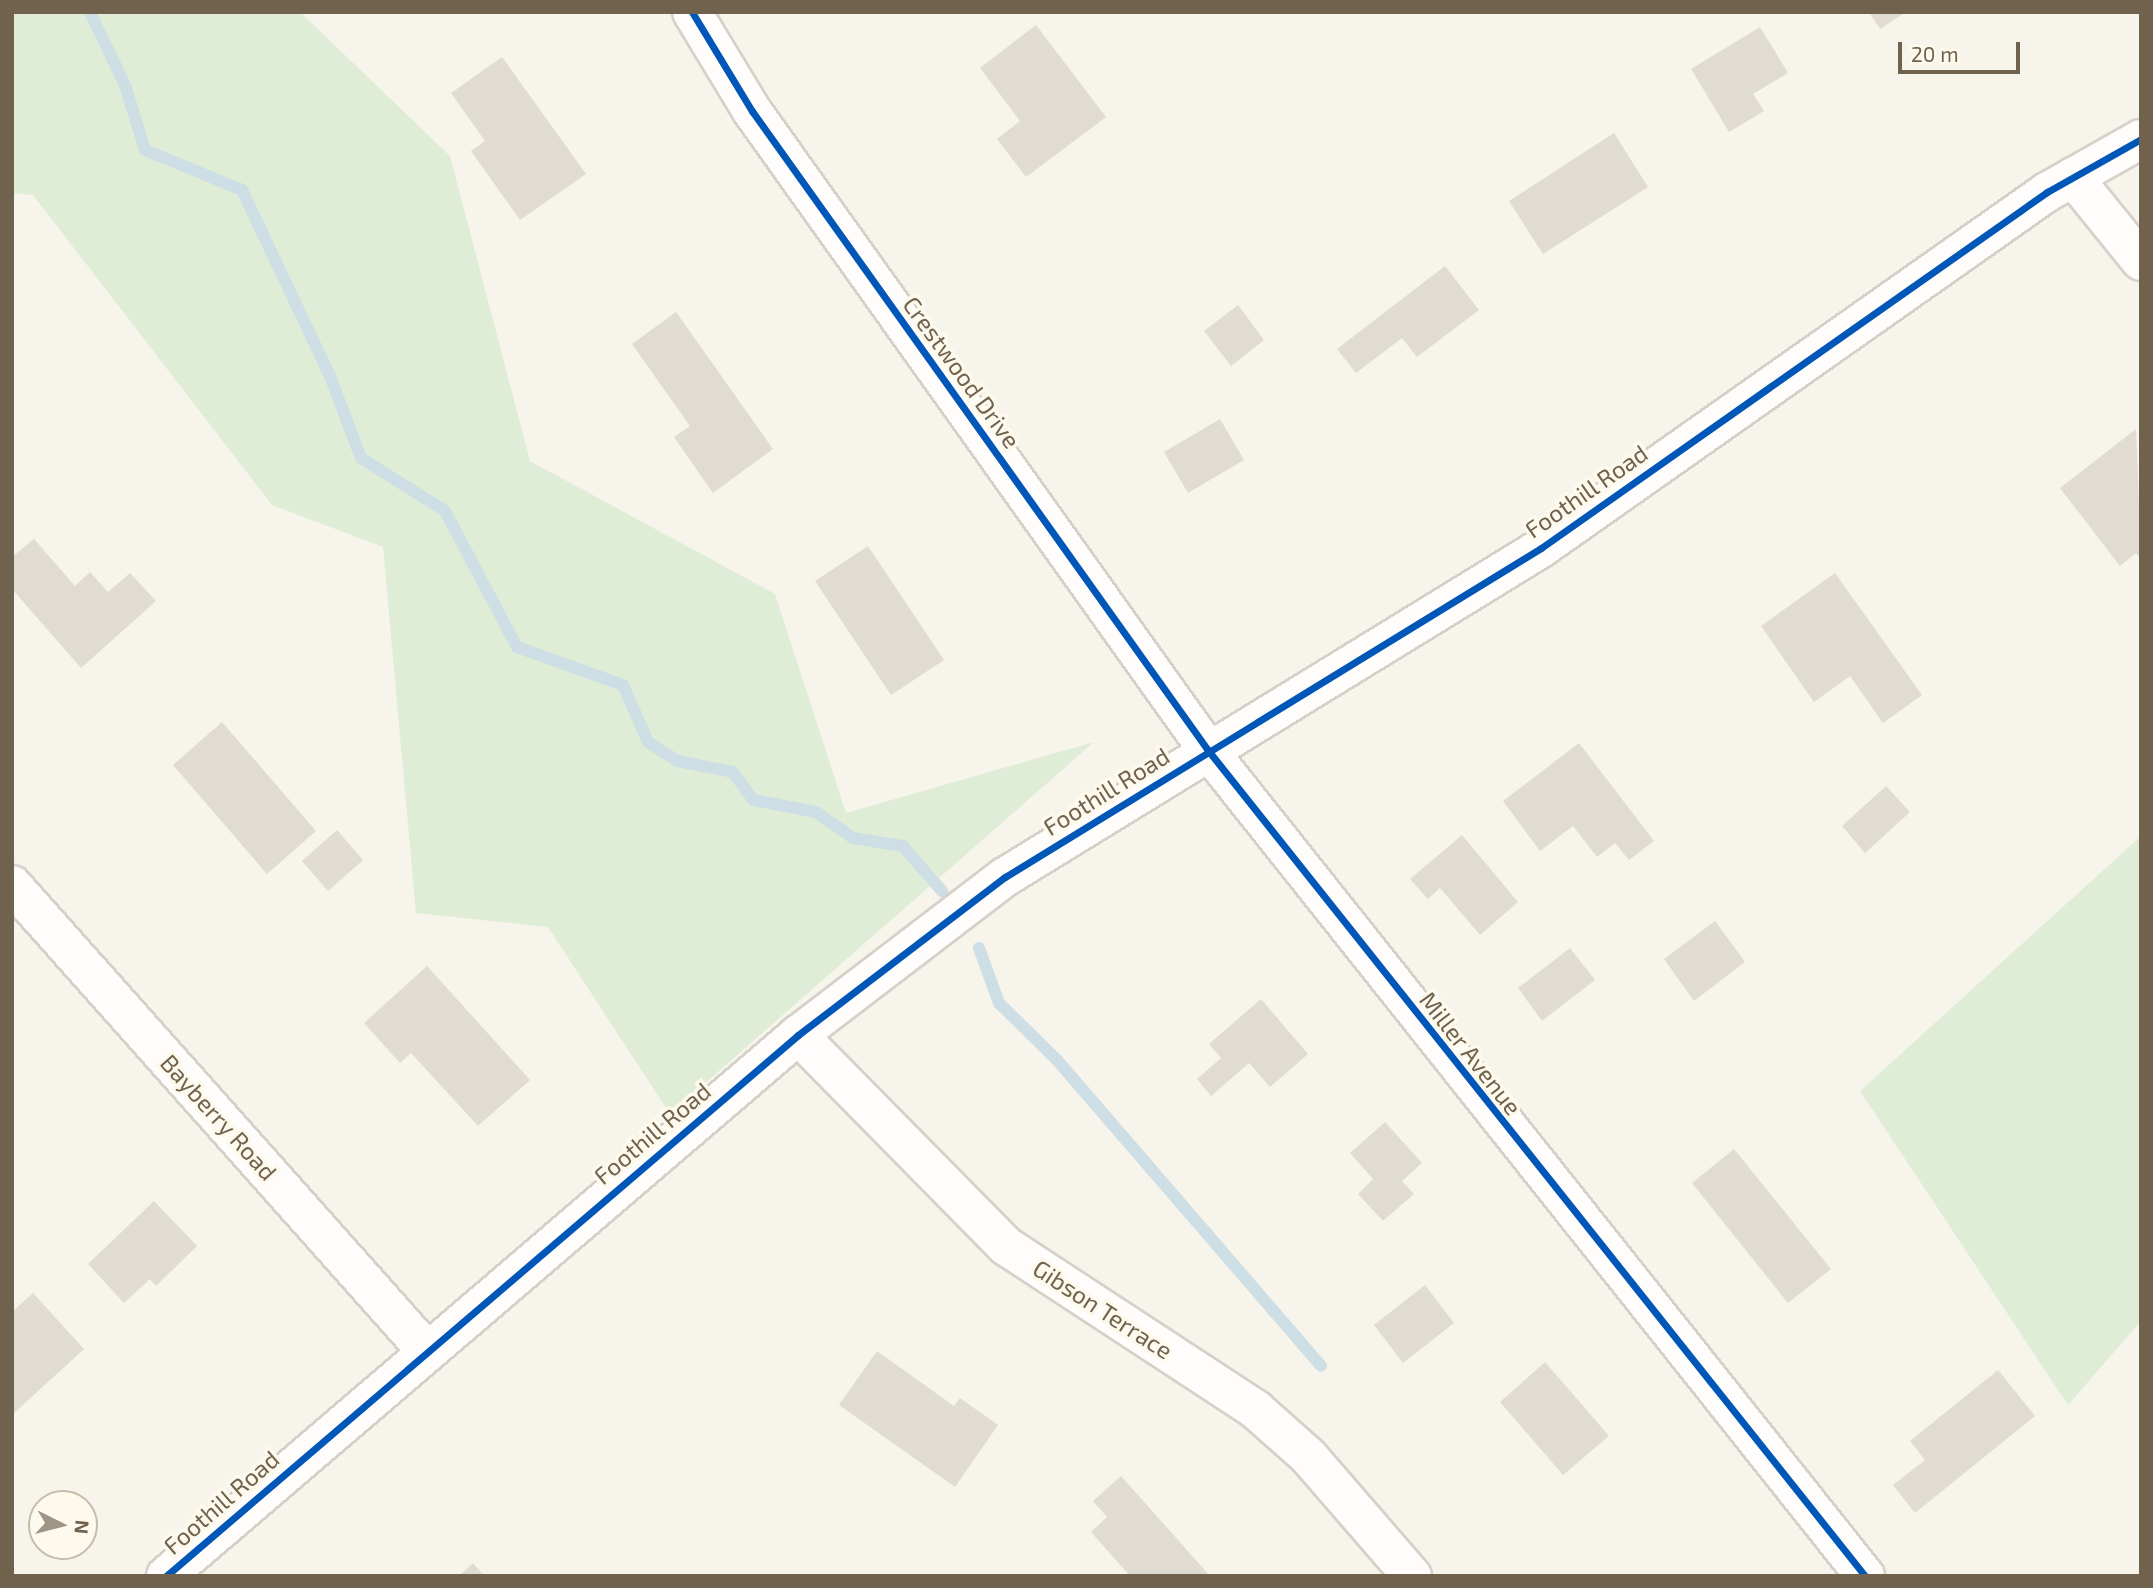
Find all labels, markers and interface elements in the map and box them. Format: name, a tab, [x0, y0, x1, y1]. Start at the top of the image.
scale bar	[1901, 28, 2024, 72]
text: 20 m	[1911, 41, 1959, 66]
street label: Crestwood Drive	[897, 291, 1027, 453]
street label: Foothill Road	[1519, 438, 1653, 544]
street label: Foothill Road	[1037, 741, 1175, 841]
street label: Miller Avenue	[1414, 985, 1528, 1121]
street label: Bayberry Road	[155, 1048, 283, 1186]
street label: Foothill Road	[588, 1076, 716, 1190]
street label: Gibson Terrace	[1028, 1253, 1178, 1365]
street label: Foothill Road	[157, 1444, 285, 1560]
north arrow	[28, 1490, 98, 1560]
text: N	[70, 1519, 95, 1535]

